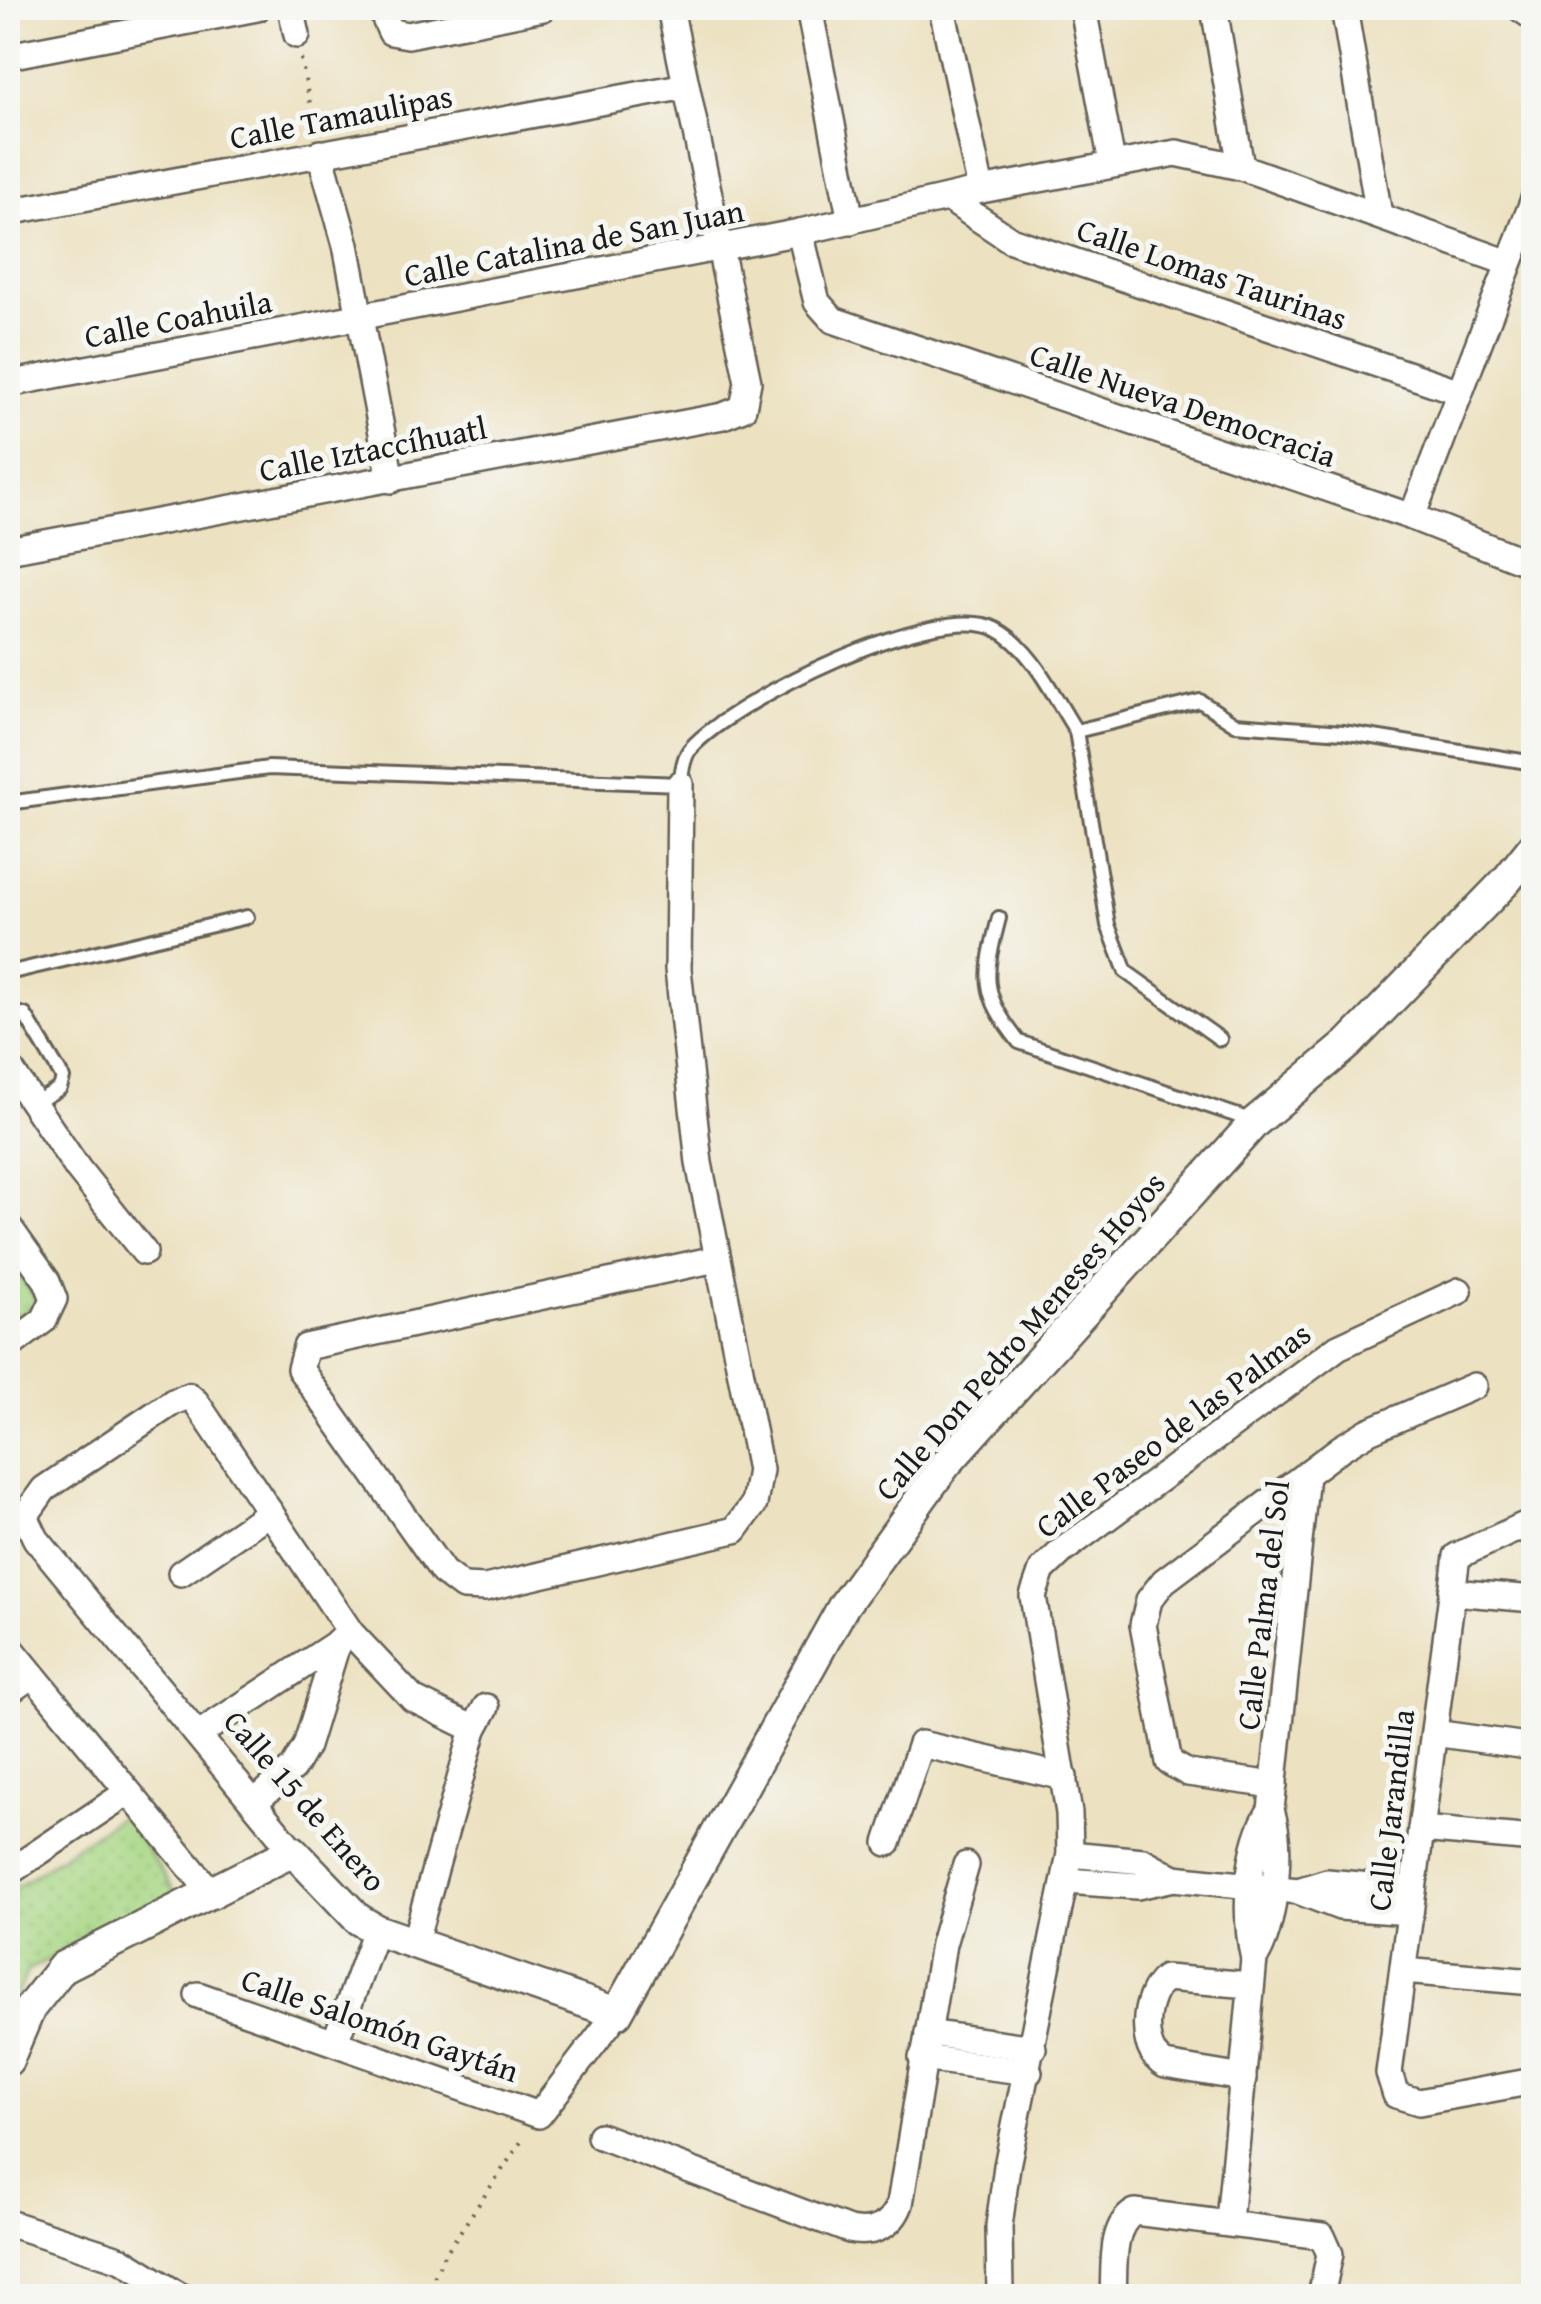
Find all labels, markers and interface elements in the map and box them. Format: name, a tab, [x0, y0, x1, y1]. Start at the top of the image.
street label: Calle Tamaulipas	[225, 72, 456, 161]
street label: Calle Catalina de San Juan	[400, 187, 748, 298]
street label: Calle Lomas Taurinas	[1071, 205, 1353, 342]
street label: Calle Coahuila	[80, 277, 276, 360]
street label: Calle Nueva Democracia	[1024, 330, 1342, 479]
street label: Calle Iztaccíhuatl	[255, 403, 491, 494]
street label: Calle Don Pedro Meneses Hoyos	[863, 1161, 1176, 1510]
street label: Calle Paseo de las Palmas	[1025, 1310, 1320, 1549]
street label: Calle Palma del Sol	[1224, 1477, 1301, 1732]
street label: Calle 15 de Enero	[213, 1699, 398, 1902]
street label: Calle Jarandilla	[1355, 1706, 1426, 1913]
street label: Calle Salomón Gaytán	[235, 1955, 525, 2094]

